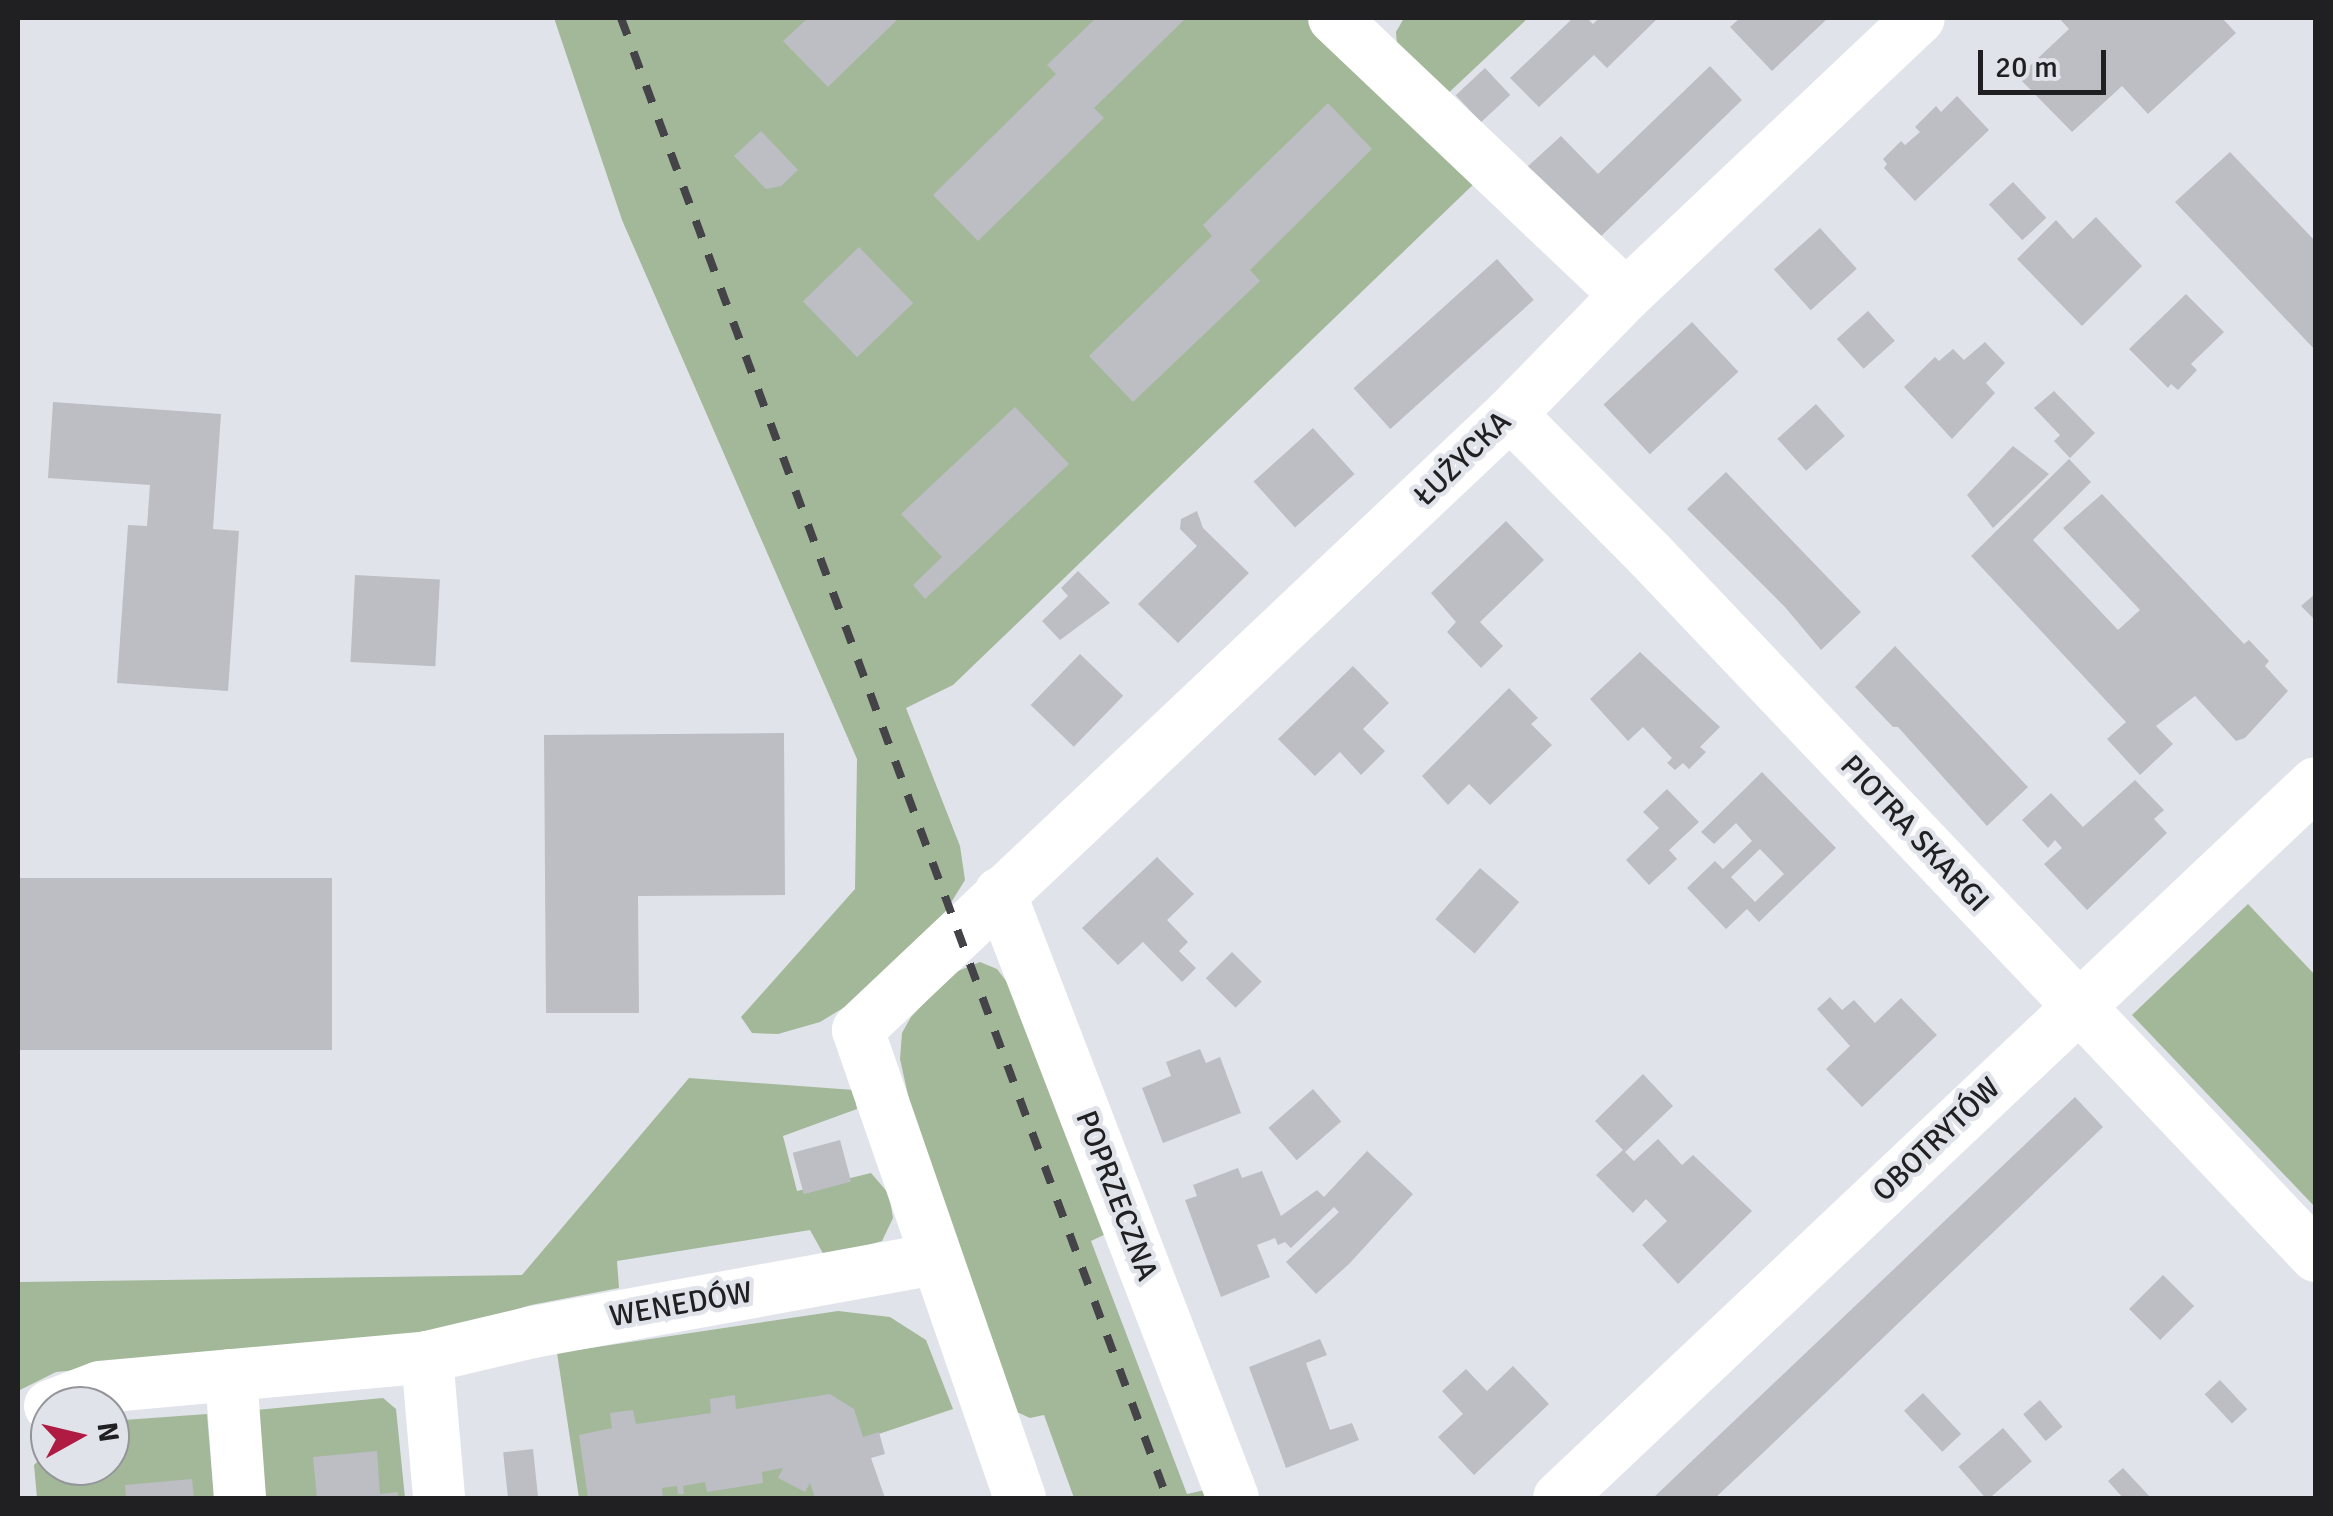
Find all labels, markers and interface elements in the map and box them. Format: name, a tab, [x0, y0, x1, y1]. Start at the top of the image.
scale bar	[1983, 30, 2110, 92]
text: 20 m	[1995, 49, 2058, 86]
street label: ŁUŻYCKA	[1407, 404, 1519, 514]
street label: PIOTRA SKARGI	[1832, 748, 1996, 920]
street label: OBOTRYTÓW	[1866, 1070, 2008, 1210]
street label: POPRZECZNA	[1067, 1106, 1165, 1286]
street label: WENEDÓW	[607, 1275, 755, 1335]
north arrow	[30, 1386, 130, 1486]
text: N	[90, 1420, 126, 1444]

